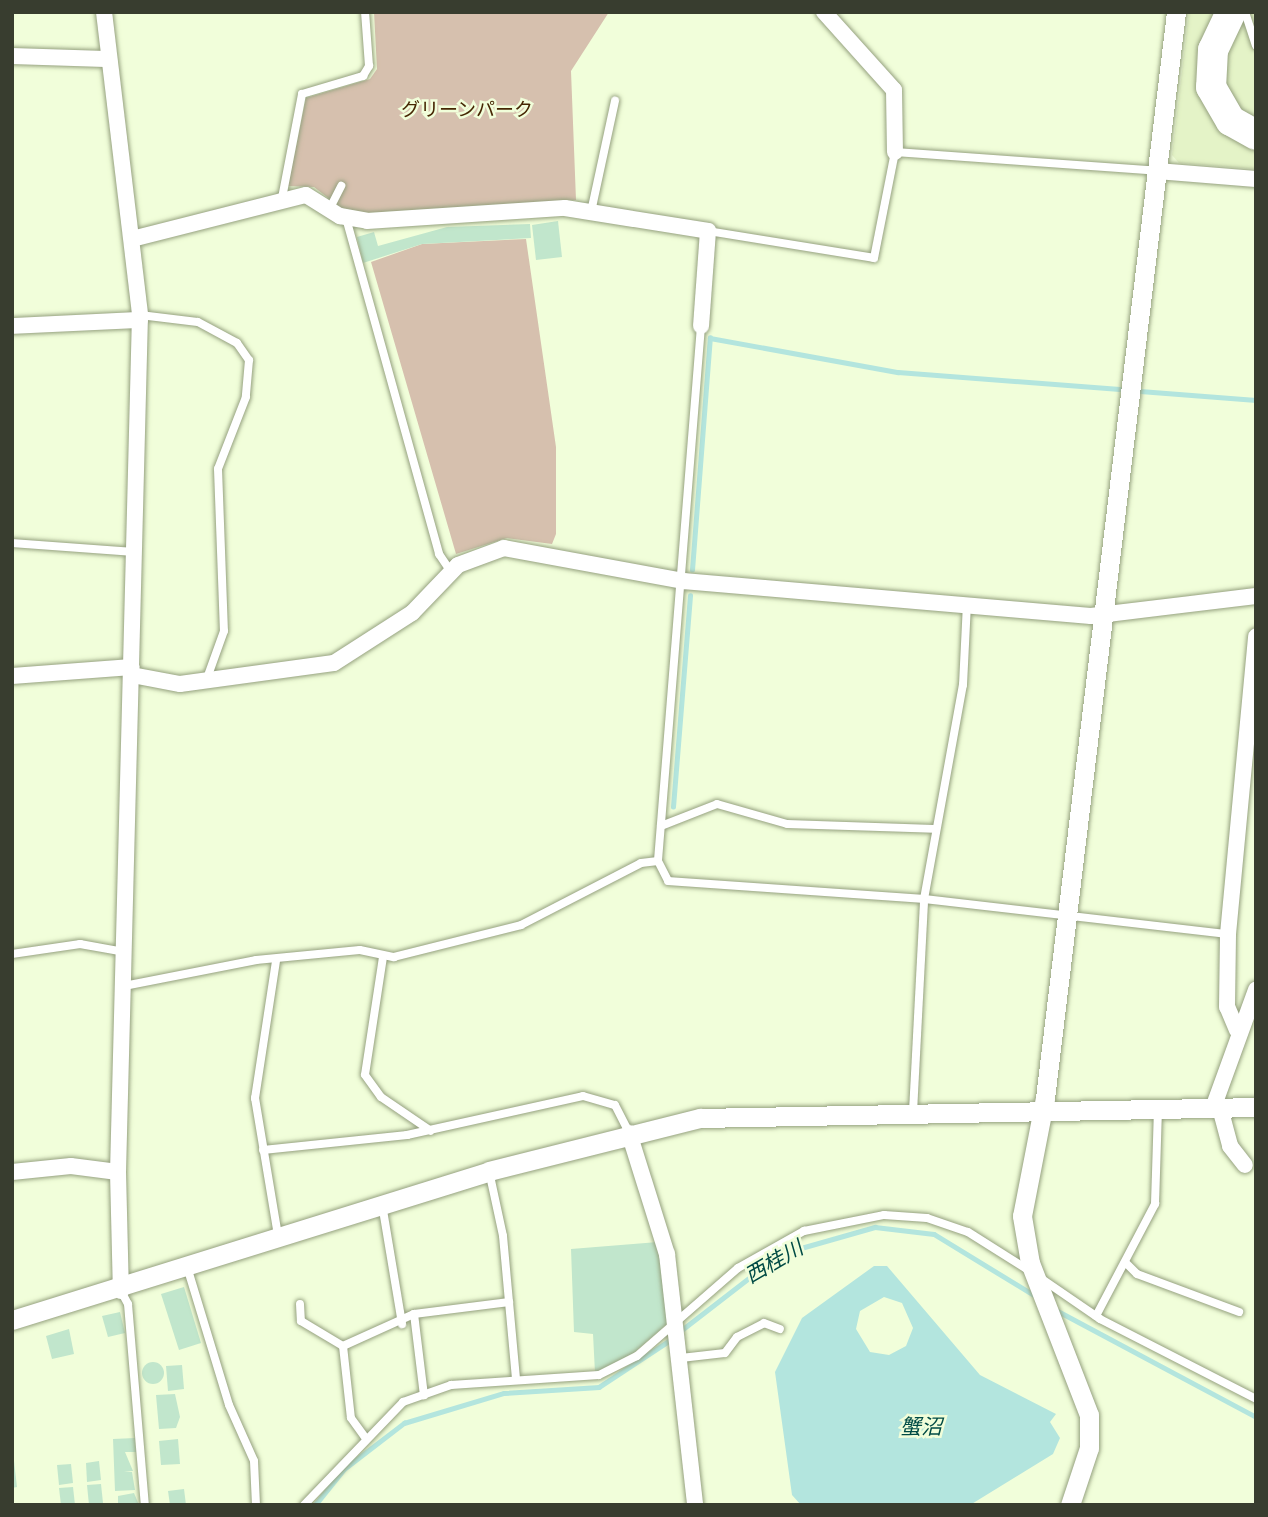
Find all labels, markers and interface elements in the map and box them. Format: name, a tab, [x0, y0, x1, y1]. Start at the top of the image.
park label: グリーンパーク	[401, 99, 533, 121]
water label: 西桂川	[740, 1235, 808, 1289]
water label: 蟹沼	[900, 1414, 942, 1440]

